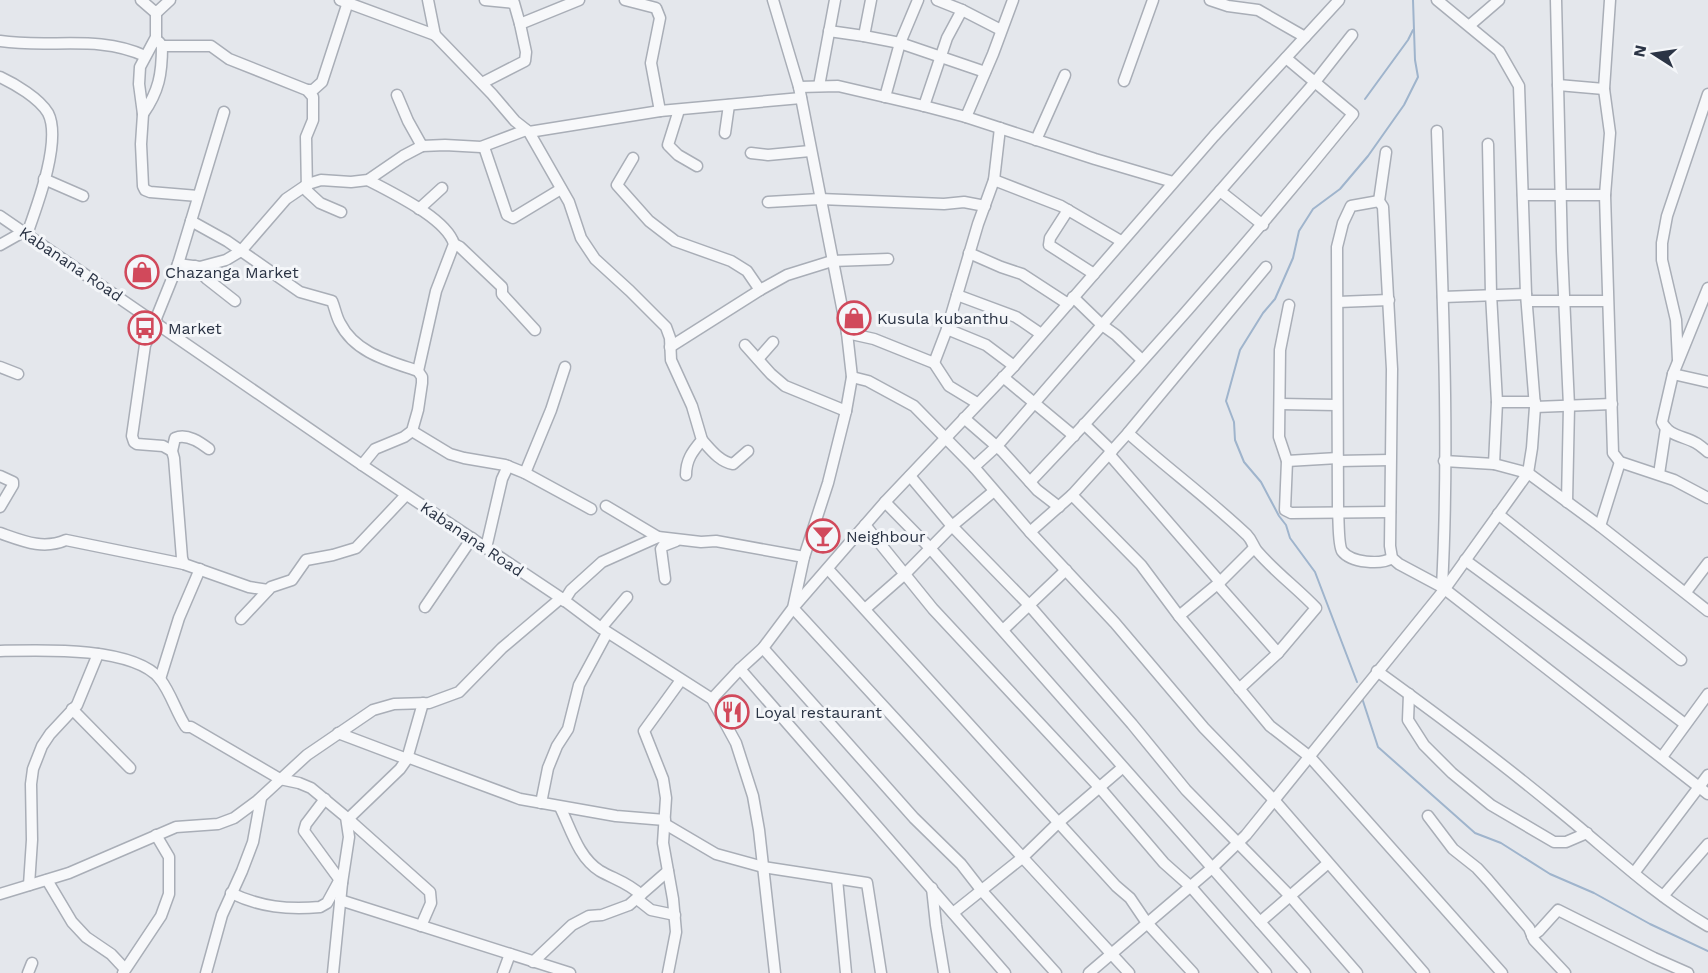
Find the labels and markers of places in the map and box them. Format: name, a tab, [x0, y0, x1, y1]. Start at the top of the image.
shop icon: Chazanga Market	[124, 254, 160, 290]
place label: Chazanga Market	[165, 263, 299, 282]
shop icon: Kusula kubanthu	[836, 300, 872, 336]
place label: Kusula kubanthu	[877, 309, 1009, 328]
bus stop icon: Market	[127, 310, 163, 346]
place label: Market	[168, 319, 222, 338]
bar icon: Neighbour	[805, 518, 841, 554]
place label: Neighbour	[846, 527, 926, 546]
restaurant icon: Loyal restaurant	[714, 694, 750, 730]
place label: Loyal restaurant	[755, 703, 882, 722]

